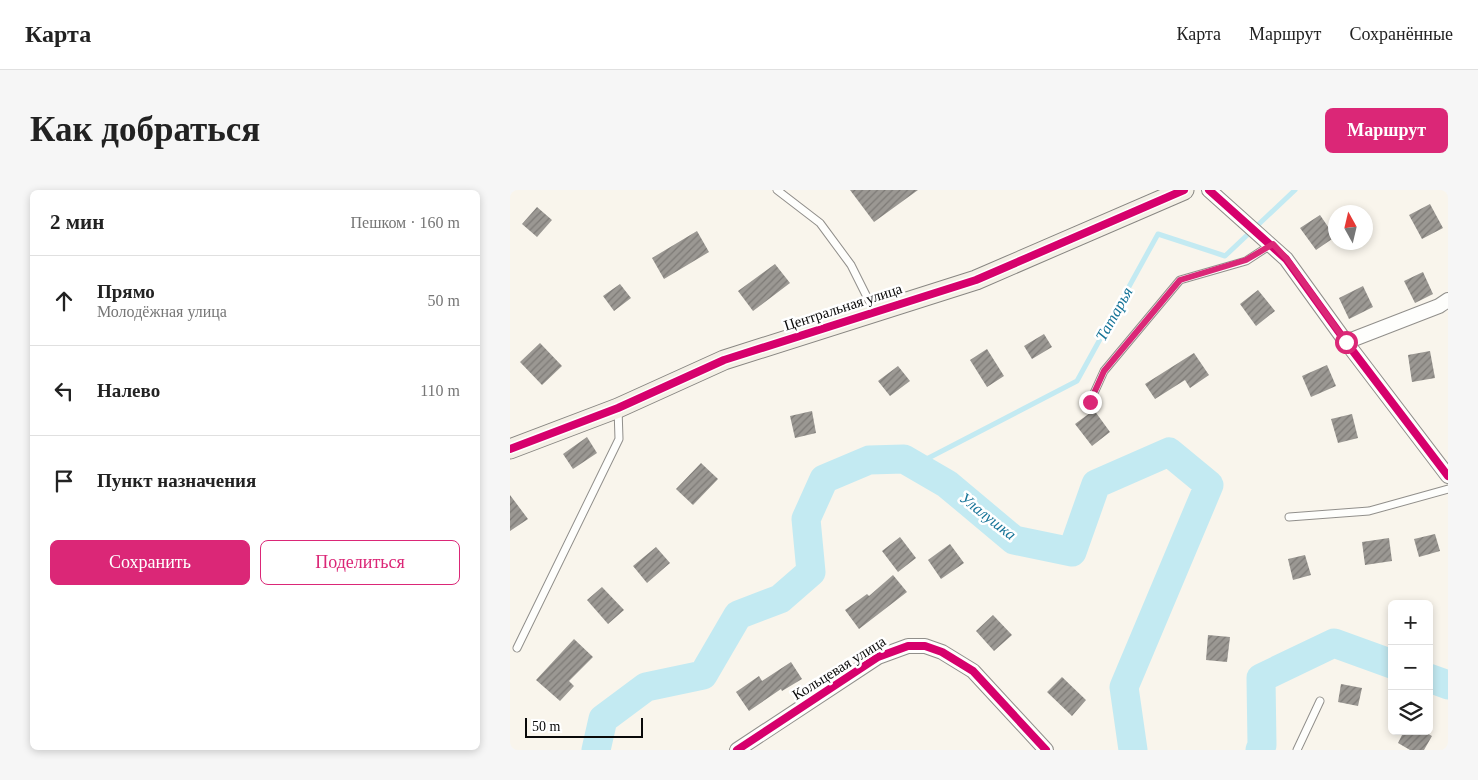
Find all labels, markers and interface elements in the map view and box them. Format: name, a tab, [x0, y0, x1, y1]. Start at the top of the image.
text: Карта	[25, 21, 91, 47]
text: Карта	[1176, 24, 1221, 44]
text: Маршрут	[1249, 24, 1321, 44]
text: Сохранённые	[1349, 24, 1453, 44]
button: Маршрут	[1325, 108, 1448, 153]
text: Как добраться	[30, 110, 260, 149]
north arrow	[1328, 205, 1373, 250]
text: 2 мин	[50, 210, 104, 234]
text: Пешком · 160 m	[350, 214, 460, 231]
street label: Центральная улица	[782, 280, 904, 334]
text: Прямо	[97, 281, 155, 302]
water label: Татарья	[1092, 284, 1137, 344]
icon: ahead	[50, 287, 78, 315]
text: 50 m	[428, 292, 460, 309]
text: Молодёжная улица	[97, 303, 227, 320]
route start	[1335, 331, 1358, 354]
icon: left	[50, 377, 78, 405]
text: Налево	[97, 380, 160, 401]
text: 110 m	[420, 382, 460, 399]
route end	[1079, 391, 1102, 414]
icon: arrive	[50, 467, 78, 495]
text: Пункт назначения	[97, 470, 256, 491]
water label: Улалушка	[956, 489, 1019, 544]
button: Сохранить	[50, 540, 250, 585]
button: Поделиться	[260, 540, 460, 585]
map controls	[1388, 600, 1433, 735]
button: +	[1388, 600, 1433, 645]
street label: Кольцевая улица	[789, 633, 889, 703]
button: −	[1388, 645, 1433, 690]
button: layers	[1388, 690, 1433, 735]
scale bar	[525, 715, 642, 738]
text: 50 m	[532, 719, 560, 734]

